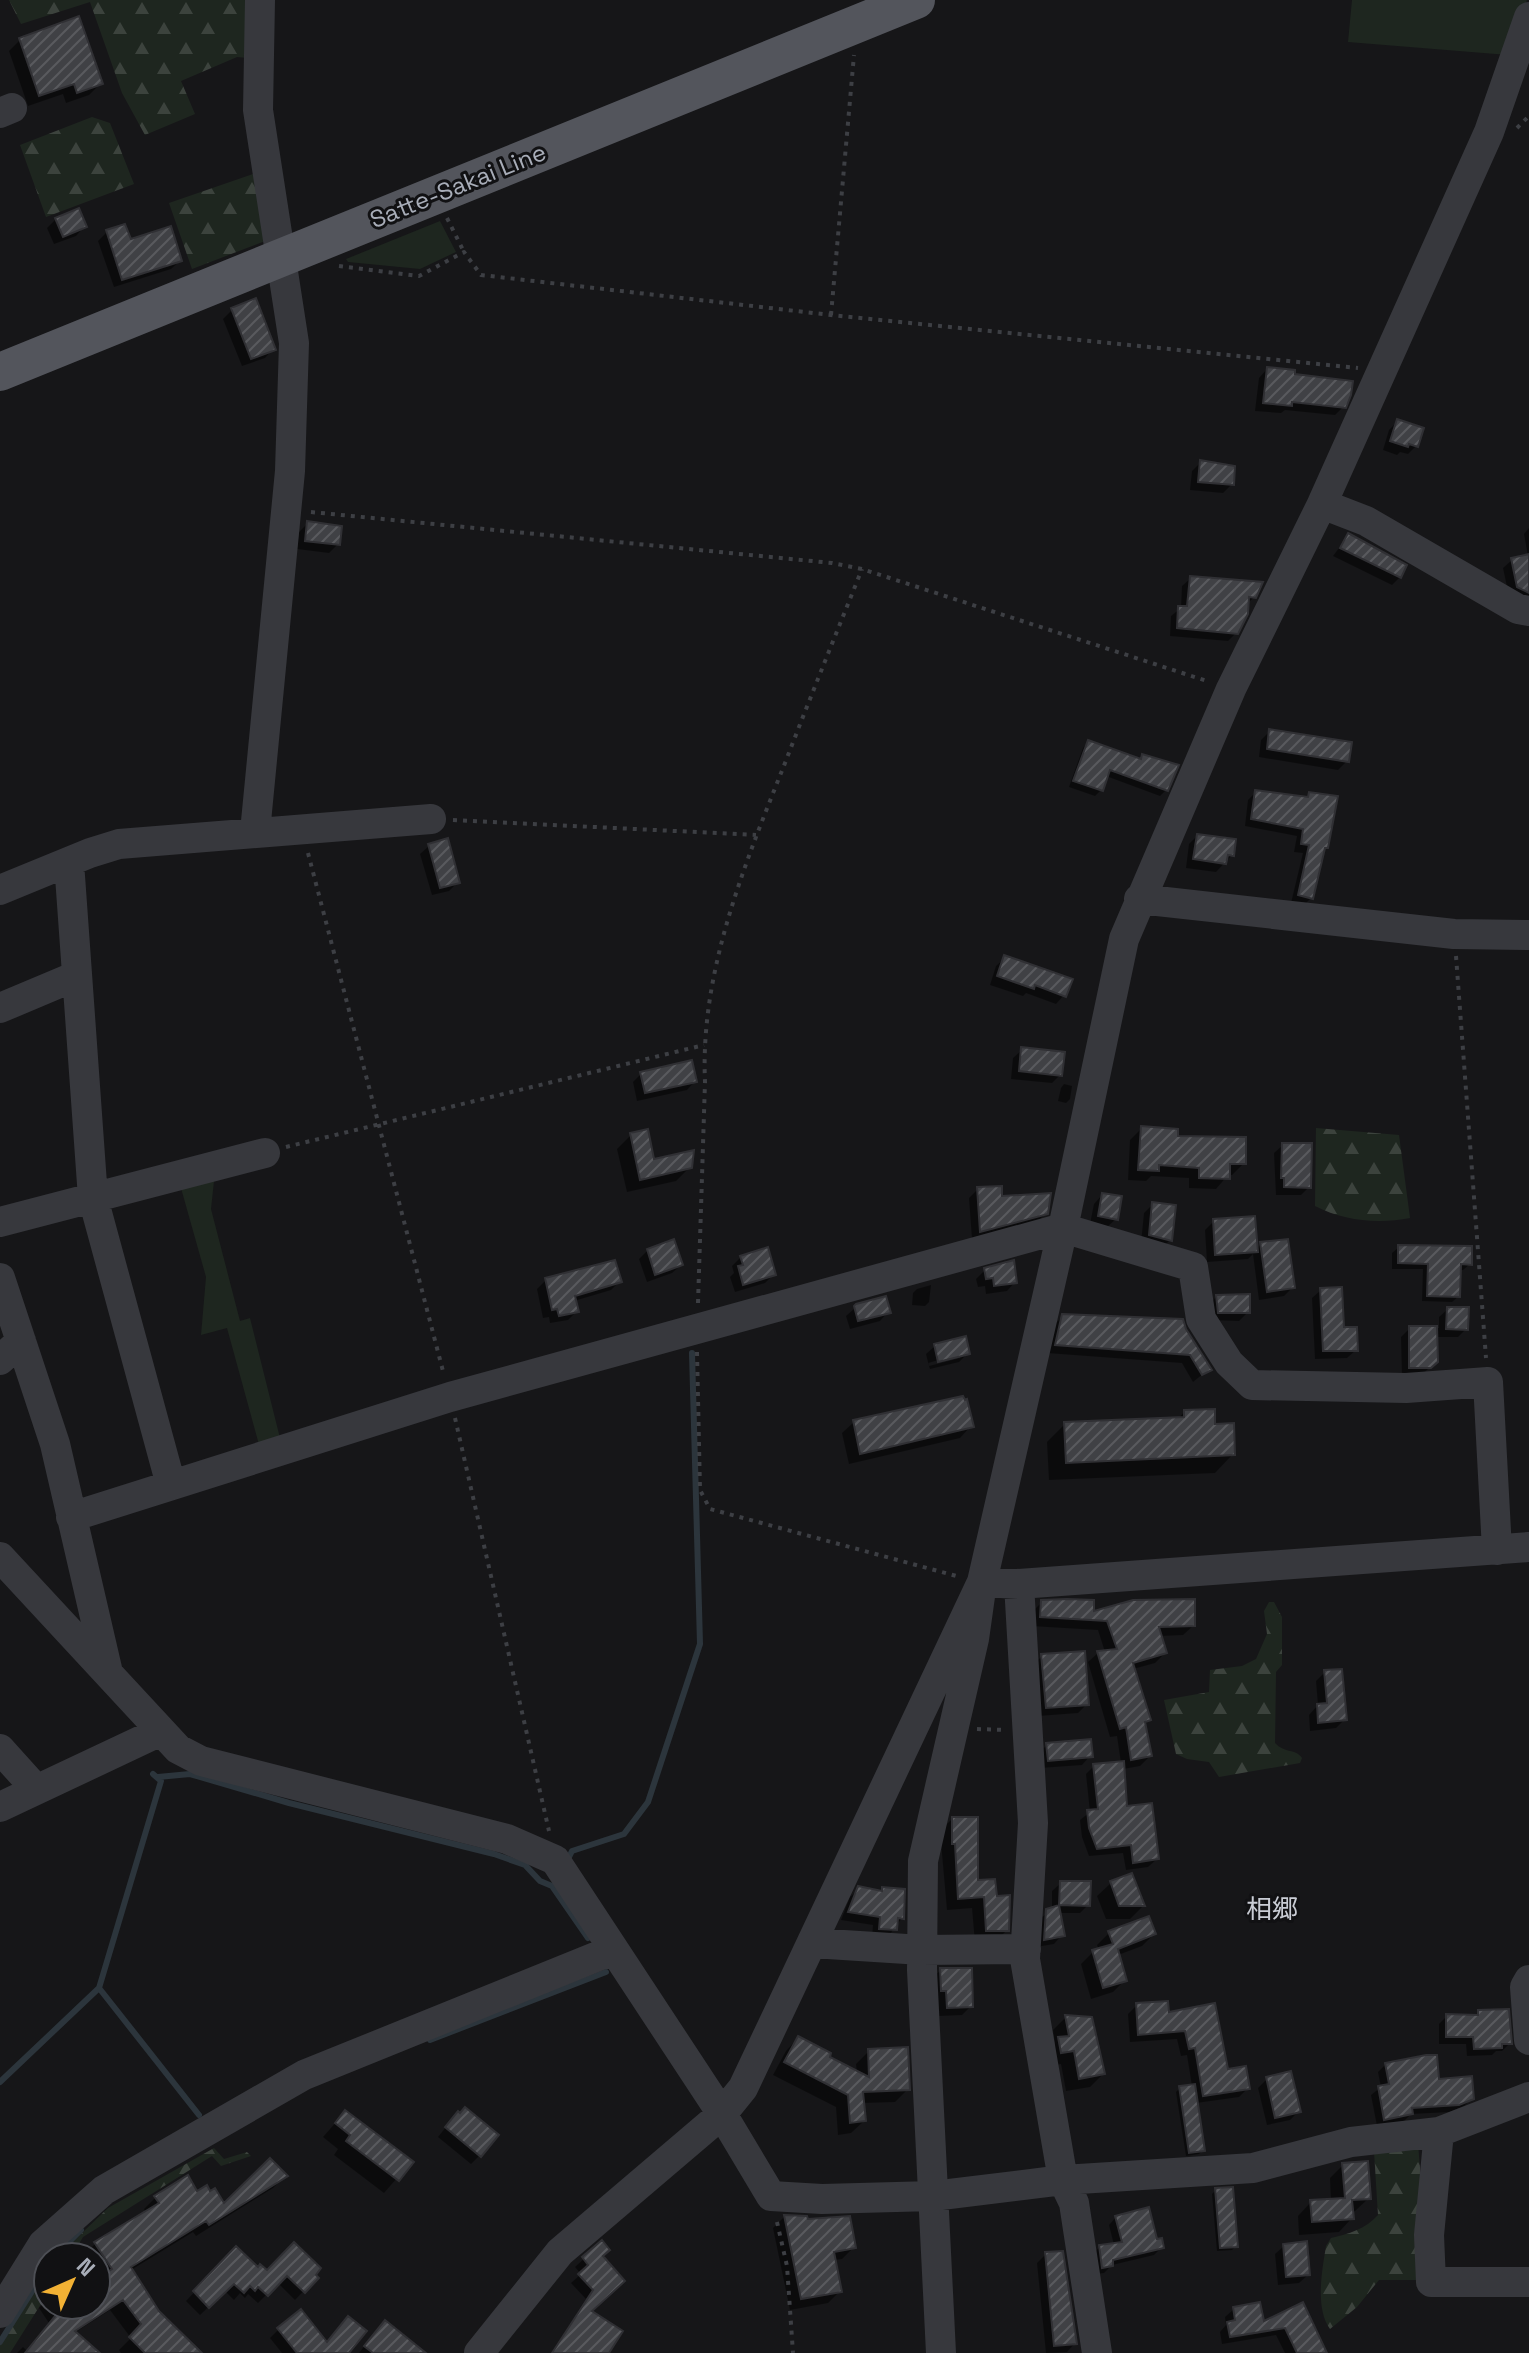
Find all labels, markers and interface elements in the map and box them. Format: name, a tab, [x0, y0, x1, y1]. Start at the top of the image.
street label: Satte-Sakai Line	[365, 136, 550, 235]
district label: 相郷	[1246, 1892, 1298, 1926]
north arrow	[32, 2241, 112, 2321]
text: N	[71, 2252, 101, 2282]

